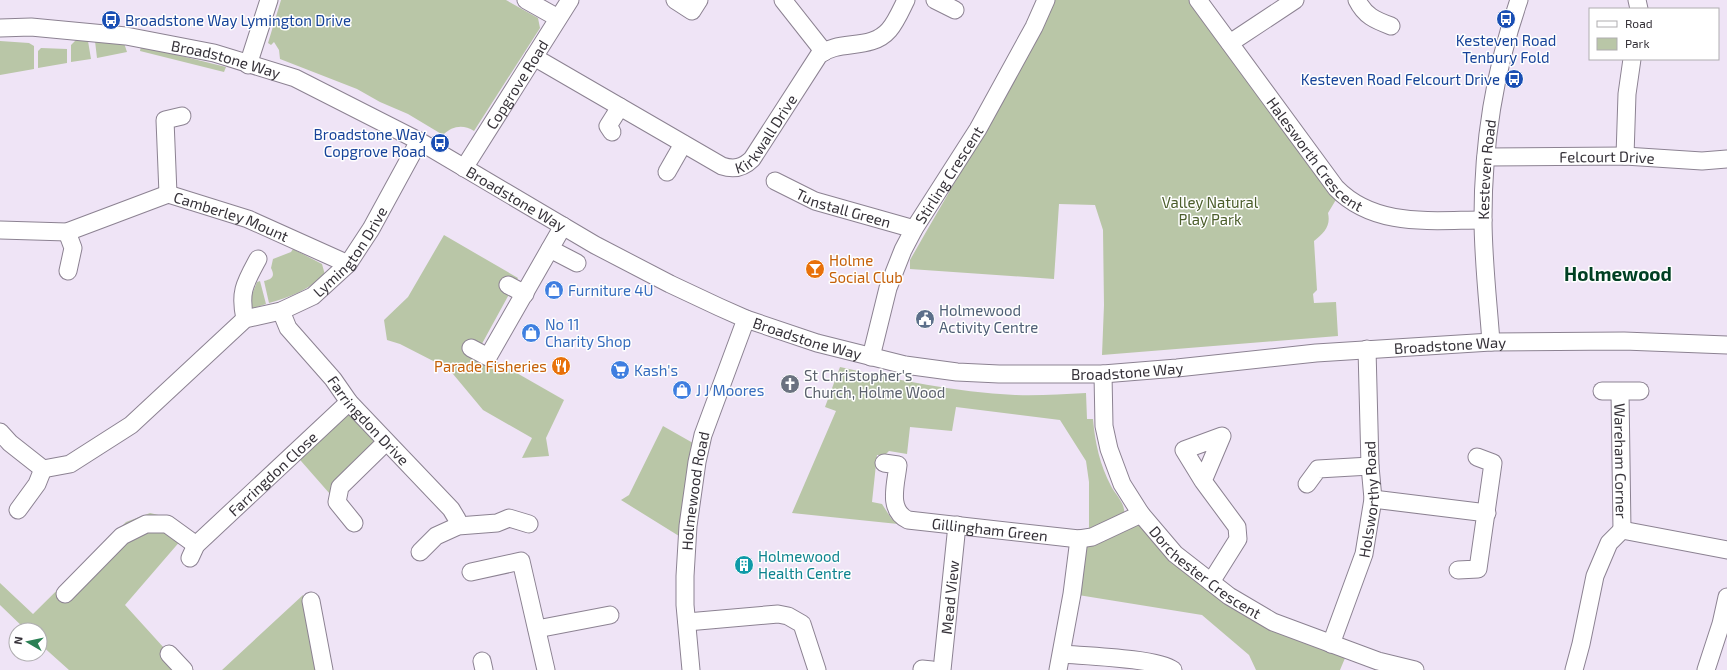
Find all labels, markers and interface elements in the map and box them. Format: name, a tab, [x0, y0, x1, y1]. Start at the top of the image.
bus stop icon: Kesteven Road Tenbury Fold	[1495, 8, 1517, 30]
legend	[1589, 8, 1719, 60]
bus stop icon: Broadstone Way Lymington Drive	[100, 9, 122, 31]
place label: Broadstone Way Lymington Drive	[125, 11, 351, 29]
text: Road	[1625, 16, 1653, 30]
place label: Kesteven Road Tenbury Fold	[1456, 31, 1556, 66]
street label: Broadstone Way	[170, 36, 283, 82]
street label: Copgrove Road	[482, 36, 552, 132]
text: Park	[1625, 36, 1650, 50]
bus stop icon: Kesteven Road Felcourt Drive	[1503, 68, 1525, 90]
place label: Kesteven Road Felcourt Drive	[1301, 70, 1500, 88]
street label: Kirkwall Drive	[733, 91, 800, 177]
street label: Halesworth Crescent	[1263, 93, 1366, 215]
street label: Kesteven Road	[1474, 118, 1499, 220]
street label: Stirling Crescent	[911, 122, 987, 227]
place label: Broadstone Way Copgrove Road	[314, 125, 426, 160]
bus stop icon: Broadstone Way Copgrove Road	[429, 132, 451, 154]
street label: Felcourt Drive	[1559, 147, 1655, 167]
street label: Broadstone Way	[463, 162, 569, 235]
street label: Tunstall Green	[793, 184, 893, 231]
street label: Camberley Mount	[172, 187, 292, 245]
park label: Valley Natural Play Park	[1162, 193, 1259, 228]
street label: Lymington Drive	[309, 203, 391, 301]
place label: Holme Social Club	[829, 251, 903, 286]
bar icon: Holme Social Club	[804, 258, 826, 280]
district label: Holmewood	[1564, 262, 1672, 285]
shop icon: Furniture 4U	[543, 279, 565, 301]
place label: Furniture 4U	[568, 281, 654, 299]
place label: Holmewood Activity Centre	[939, 301, 1038, 336]
public building icon: Holmewood Activity Centre	[914, 308, 936, 330]
street label: Broadstone Way	[751, 313, 864, 363]
place label: No 11 Charity Shop	[545, 315, 631, 350]
shop icon: No 11 Charity Shop	[520, 322, 542, 344]
street label: Broadstone Way	[1393, 333, 1506, 357]
restaurant icon: Parade Fisheries	[550, 355, 572, 377]
place label: Parade Fisheries	[434, 357, 547, 375]
street label: Broadstone Way	[1071, 358, 1184, 383]
supermarket icon: Kash's	[609, 359, 631, 381]
place label: Kash's	[634, 361, 678, 379]
place label: St Christopher's Church, Holme Wood	[804, 366, 945, 401]
street label: Farringdon Drive	[324, 372, 413, 469]
church icon: St Christopher's Church, Holme Wood	[779, 373, 801, 395]
shop icon: J J Moores	[671, 379, 693, 401]
place label: J J Moores	[696, 381, 764, 399]
street label: Wareham Corner	[1611, 403, 1631, 519]
street label: Farringdon Close	[224, 428, 321, 519]
street label: Holmewood Road	[678, 430, 713, 551]
street label: Holsworthy Road	[1355, 441, 1382, 559]
street label: Gillingham Green	[931, 514, 1049, 544]
street label: Dorchester Crescent	[1146, 522, 1265, 622]
place label: Holmewood Health Centre	[758, 547, 851, 582]
building icon: Holmewood Health Centre	[733, 554, 755, 576]
street label: Mead View	[937, 559, 962, 635]
north arrow	[8, 622, 48, 662]
text: N	[11, 635, 25, 645]

